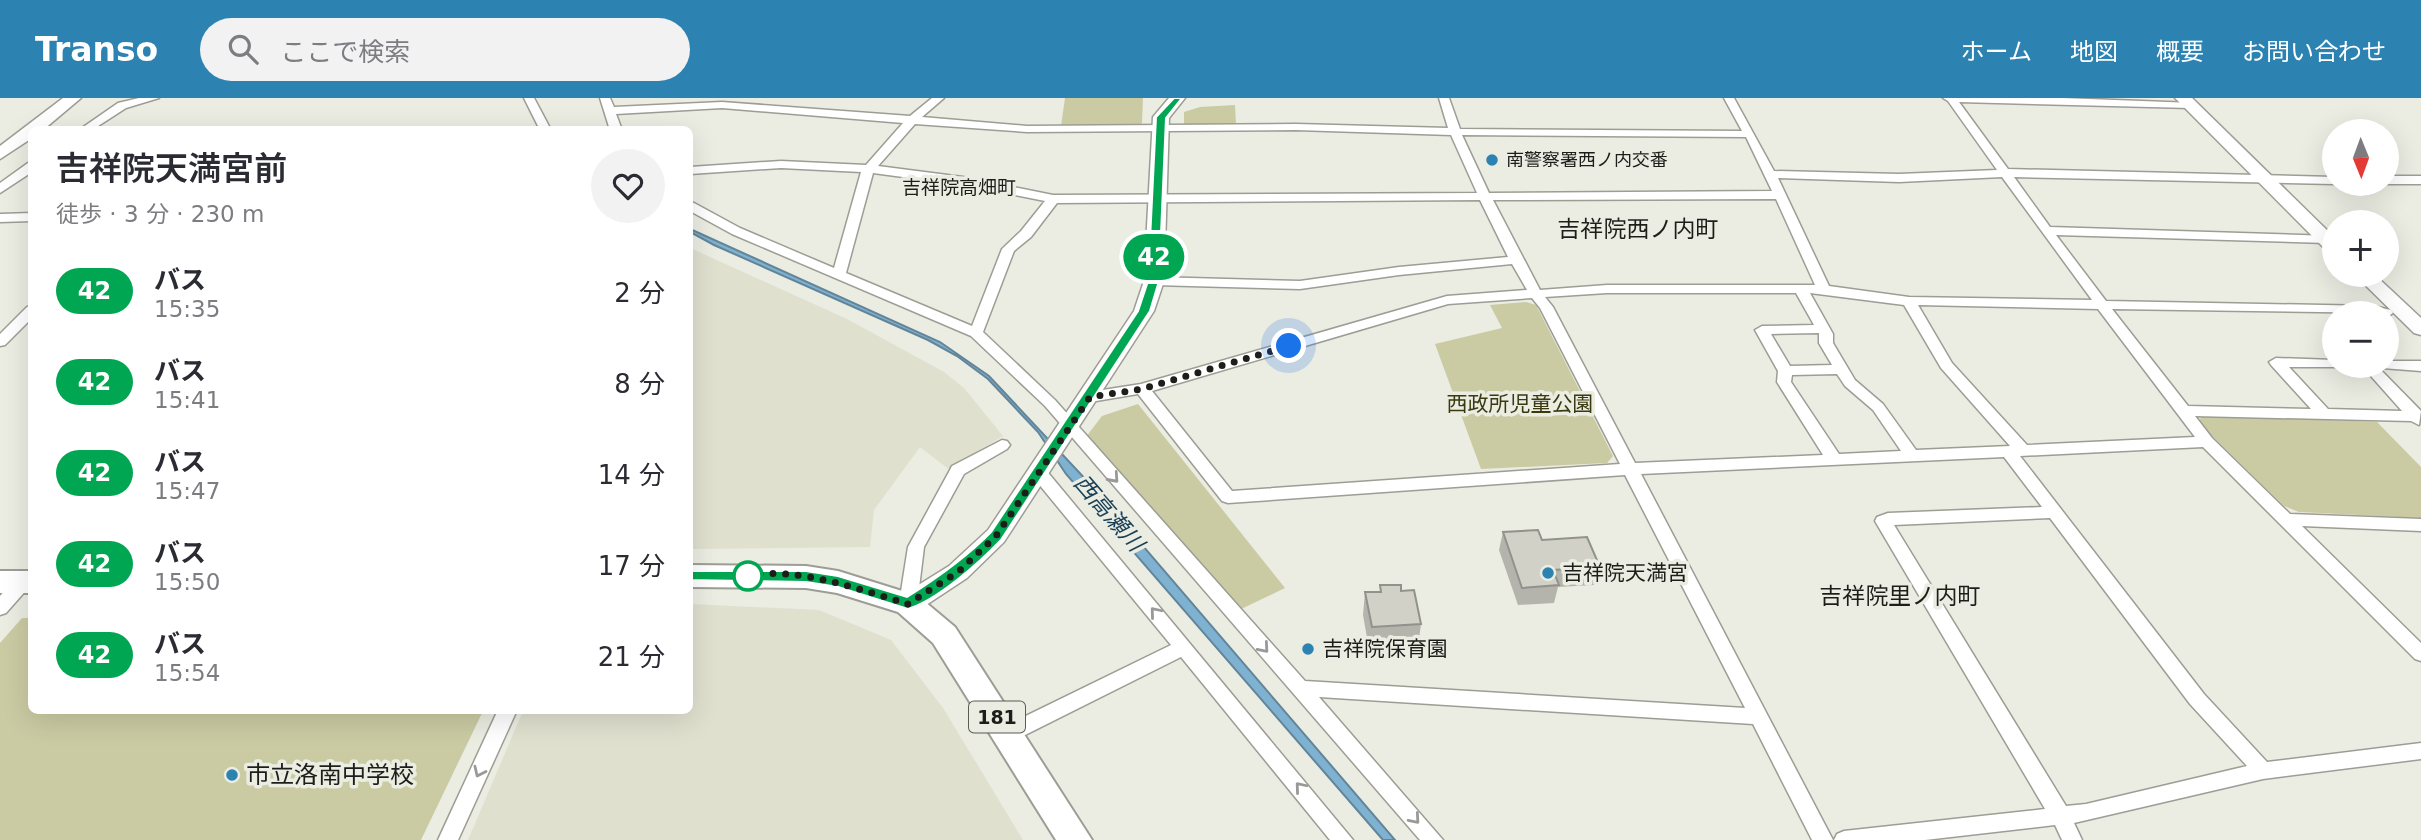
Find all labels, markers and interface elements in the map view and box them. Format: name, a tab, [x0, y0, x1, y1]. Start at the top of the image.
search box	[200, 18, 690, 81]
text: Transo	[35, 30, 158, 69]
icon: search	[224, 30, 262, 68]
text: ここで検索	[280, 37, 410, 67]
text: ホーム	[1961, 38, 2032, 66]
text: 地図	[2070, 38, 2118, 66]
text: 概要	[2156, 38, 2204, 66]
text: お問い合わせ	[2242, 38, 2386, 66]
north arrow	[2322, 119, 2399, 196]
map controls	[2322, 119, 2399, 378]
text: 吉祥院天満宮前	[56, 149, 287, 188]
button: heart	[591, 149, 665, 223]
place label: 南警察署西ノ内交番	[1506, 149, 1668, 170]
marker: 南警察署西ノ内交番	[1484, 152, 1500, 168]
district label: 吉祥院高畑町	[902, 176, 1016, 198]
text: 徒歩 · 3 分 · 230 m	[56, 201, 264, 227]
button: +	[2322, 210, 2399, 287]
district label: 吉祥院西ノ内町	[1558, 216, 1719, 242]
line badge: 42	[1122, 234, 1186, 280]
text: 42	[1137, 243, 1171, 271]
text: バス	[154, 265, 206, 295]
text: 42	[78, 277, 111, 305]
text: 2 分	[614, 278, 665, 308]
text: 15:35	[154, 296, 220, 322]
button: −	[2322, 301, 2399, 378]
your location	[1271, 328, 1306, 363]
text: バス	[154, 356, 206, 386]
text: 42	[78, 368, 111, 396]
text: 8 分	[614, 369, 665, 399]
text: 15:41	[154, 387, 220, 413]
park label: 西政所児童公園	[1447, 392, 1594, 416]
text: バス	[154, 447, 206, 477]
text: 42	[78, 459, 111, 487]
text: 14 分	[598, 460, 665, 490]
water label: 西高瀬川	[1069, 470, 1151, 559]
one-way arrow	[1106, 470, 1118, 483]
text: 15:47	[154, 478, 220, 504]
text: バス	[154, 538, 206, 568]
text: 42	[78, 550, 111, 578]
text: 17 分	[598, 551, 665, 581]
unlabelled marker	[733, 561, 763, 591]
place label: 吉祥院天満宮	[1562, 561, 1688, 585]
marker: 吉祥院天満宮	[1540, 565, 1556, 581]
text: 15:50	[154, 569, 220, 595]
district label: 吉祥院里ノ内町	[1820, 583, 1981, 609]
one-way arrow	[1151, 607, 1163, 620]
text: バス	[154, 629, 206, 659]
place label: 吉祥院保育園	[1322, 637, 1448, 661]
one-way arrow	[1256, 640, 1269, 653]
text: 42	[78, 641, 111, 669]
marker: 吉祥院保育園	[1300, 641, 1316, 657]
text: 21 分	[598, 642, 665, 672]
text: 15:54	[154, 660, 220, 686]
road number: 181	[969, 702, 1025, 732]
place label: 市立洛南中学校	[246, 761, 414, 789]
one-way arrow	[473, 765, 487, 777]
marker: 市立洛南中学校	[224, 767, 240, 783]
one-way arrow	[1296, 783, 1308, 796]
one-way arrow	[1407, 811, 1419, 824]

